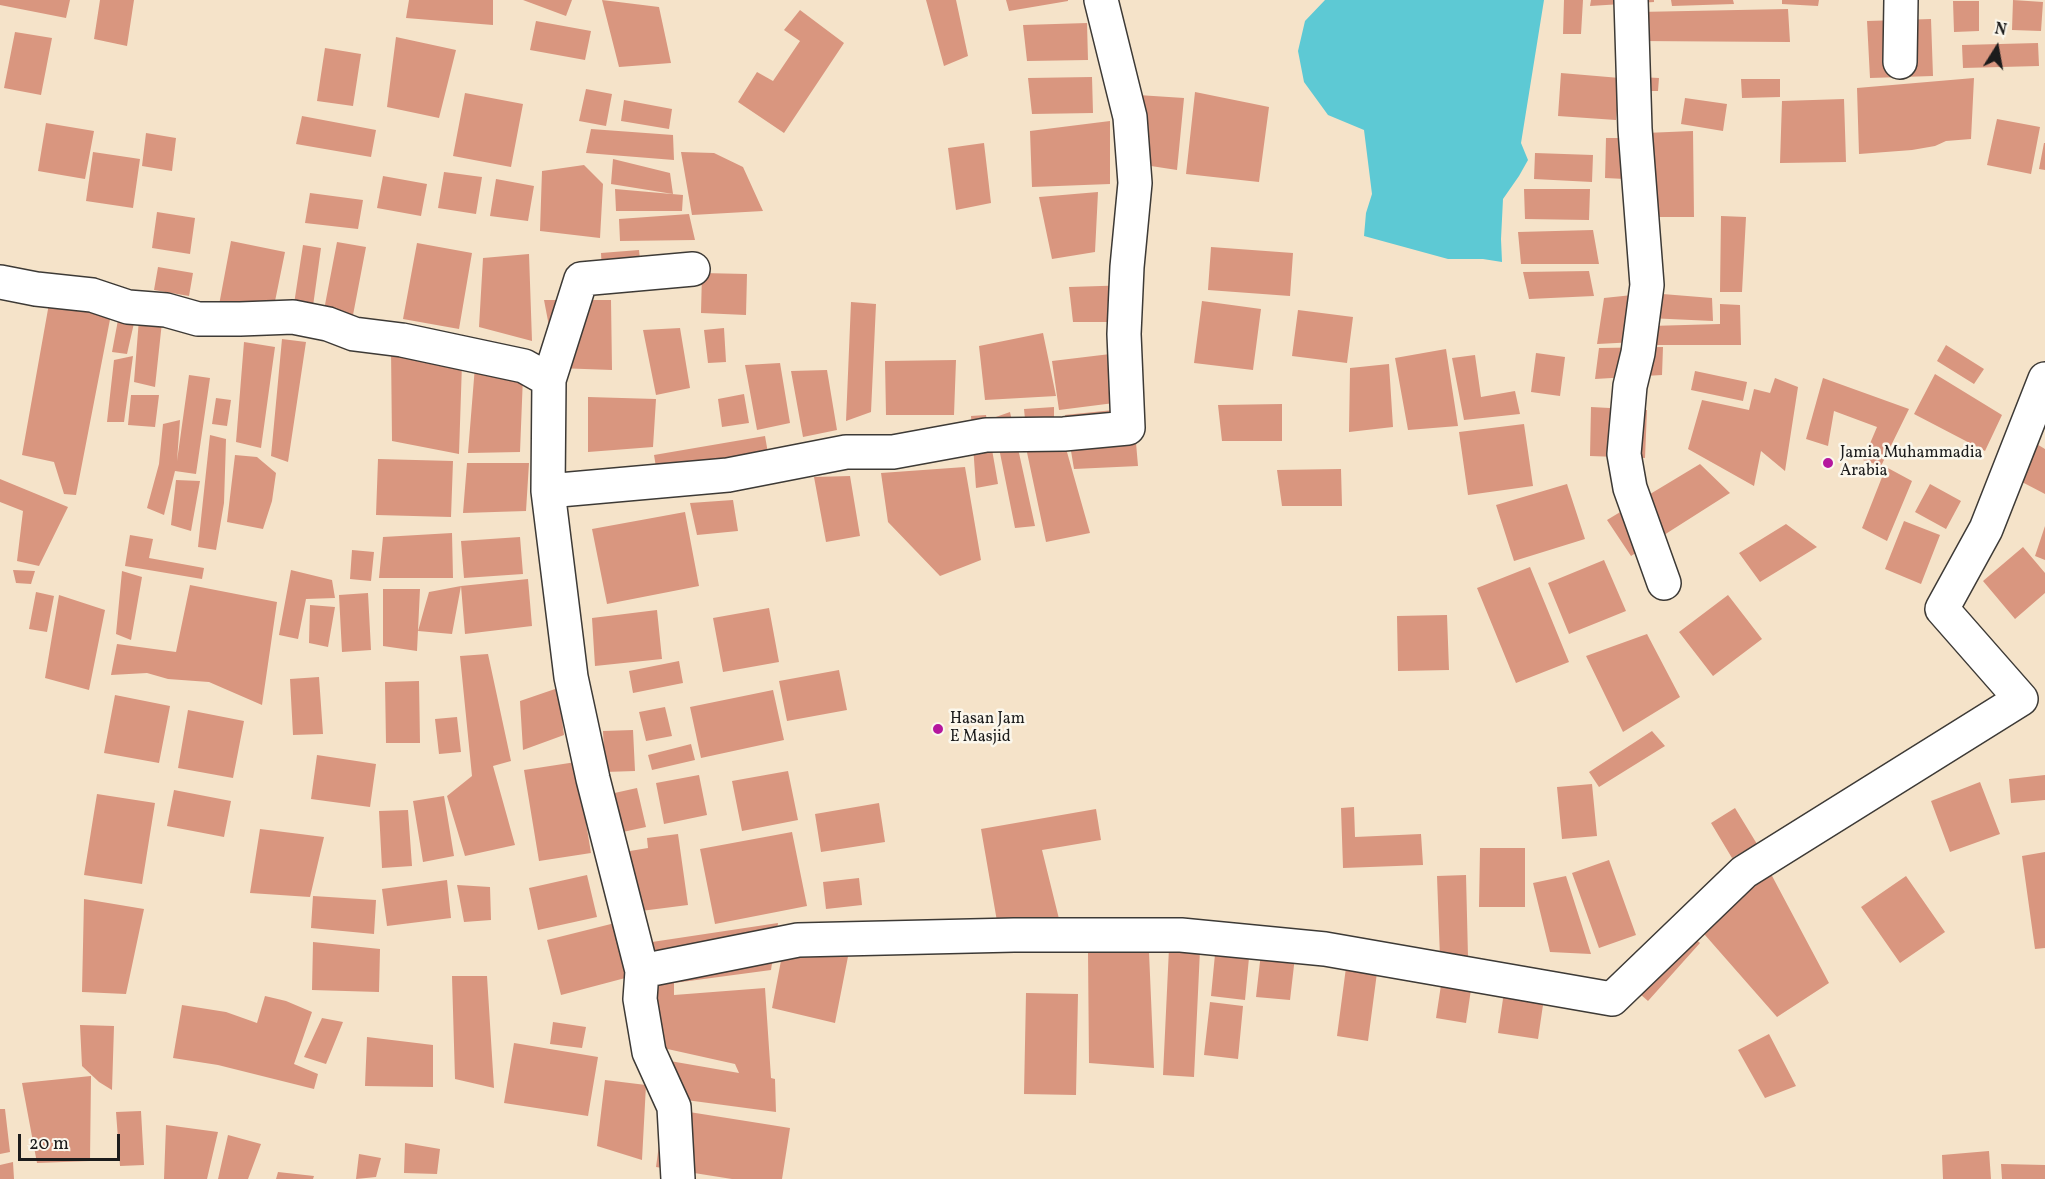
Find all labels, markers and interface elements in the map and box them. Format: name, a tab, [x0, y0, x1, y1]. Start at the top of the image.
north arrow	[1967, 18, 2027, 78]
text: N	[1993, 18, 2008, 42]
place label: Jamia Muhammadia Arabia	[1840, 444, 1983, 482]
marker: Jamia Muhammadia Arabia	[1821, 456, 1835, 470]
place label: Hasan Jam E Masjid	[950, 710, 1025, 748]
marker: Hasan Jam E Masjid	[931, 722, 945, 736]
scale bar	[21, 1122, 123, 1160]
text: 20 m	[29, 1132, 69, 1157]

